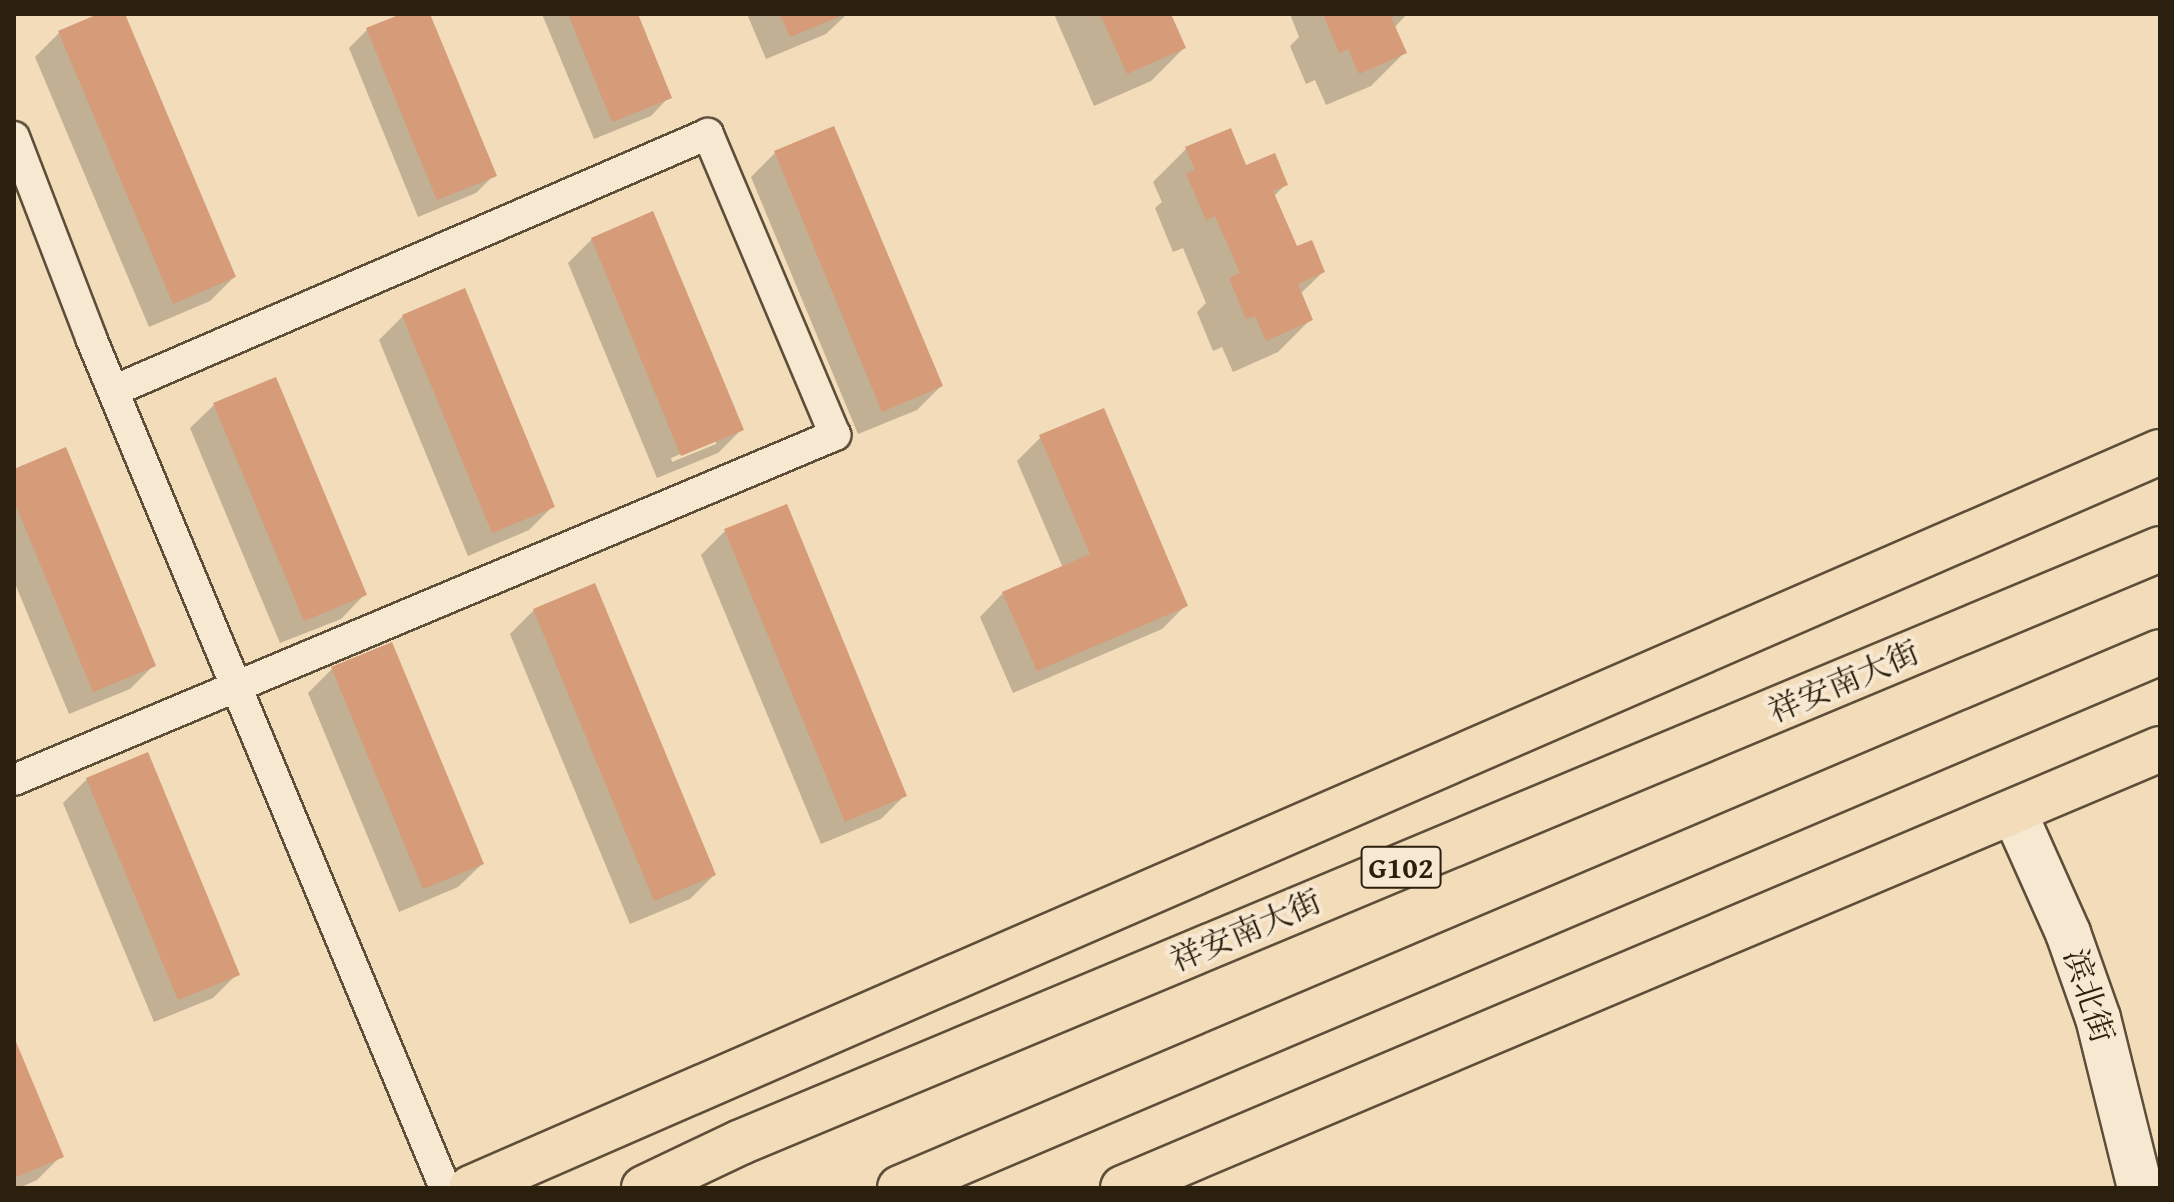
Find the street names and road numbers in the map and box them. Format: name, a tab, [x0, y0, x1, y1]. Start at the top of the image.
street label: 祥安南大街	[1763, 633, 1925, 731]
road number: G102	[1359, 841, 1443, 893]
street label: 祥安南大街	[1165, 882, 1327, 980]
street label: 滨北街	[2056, 944, 2122, 1048]

